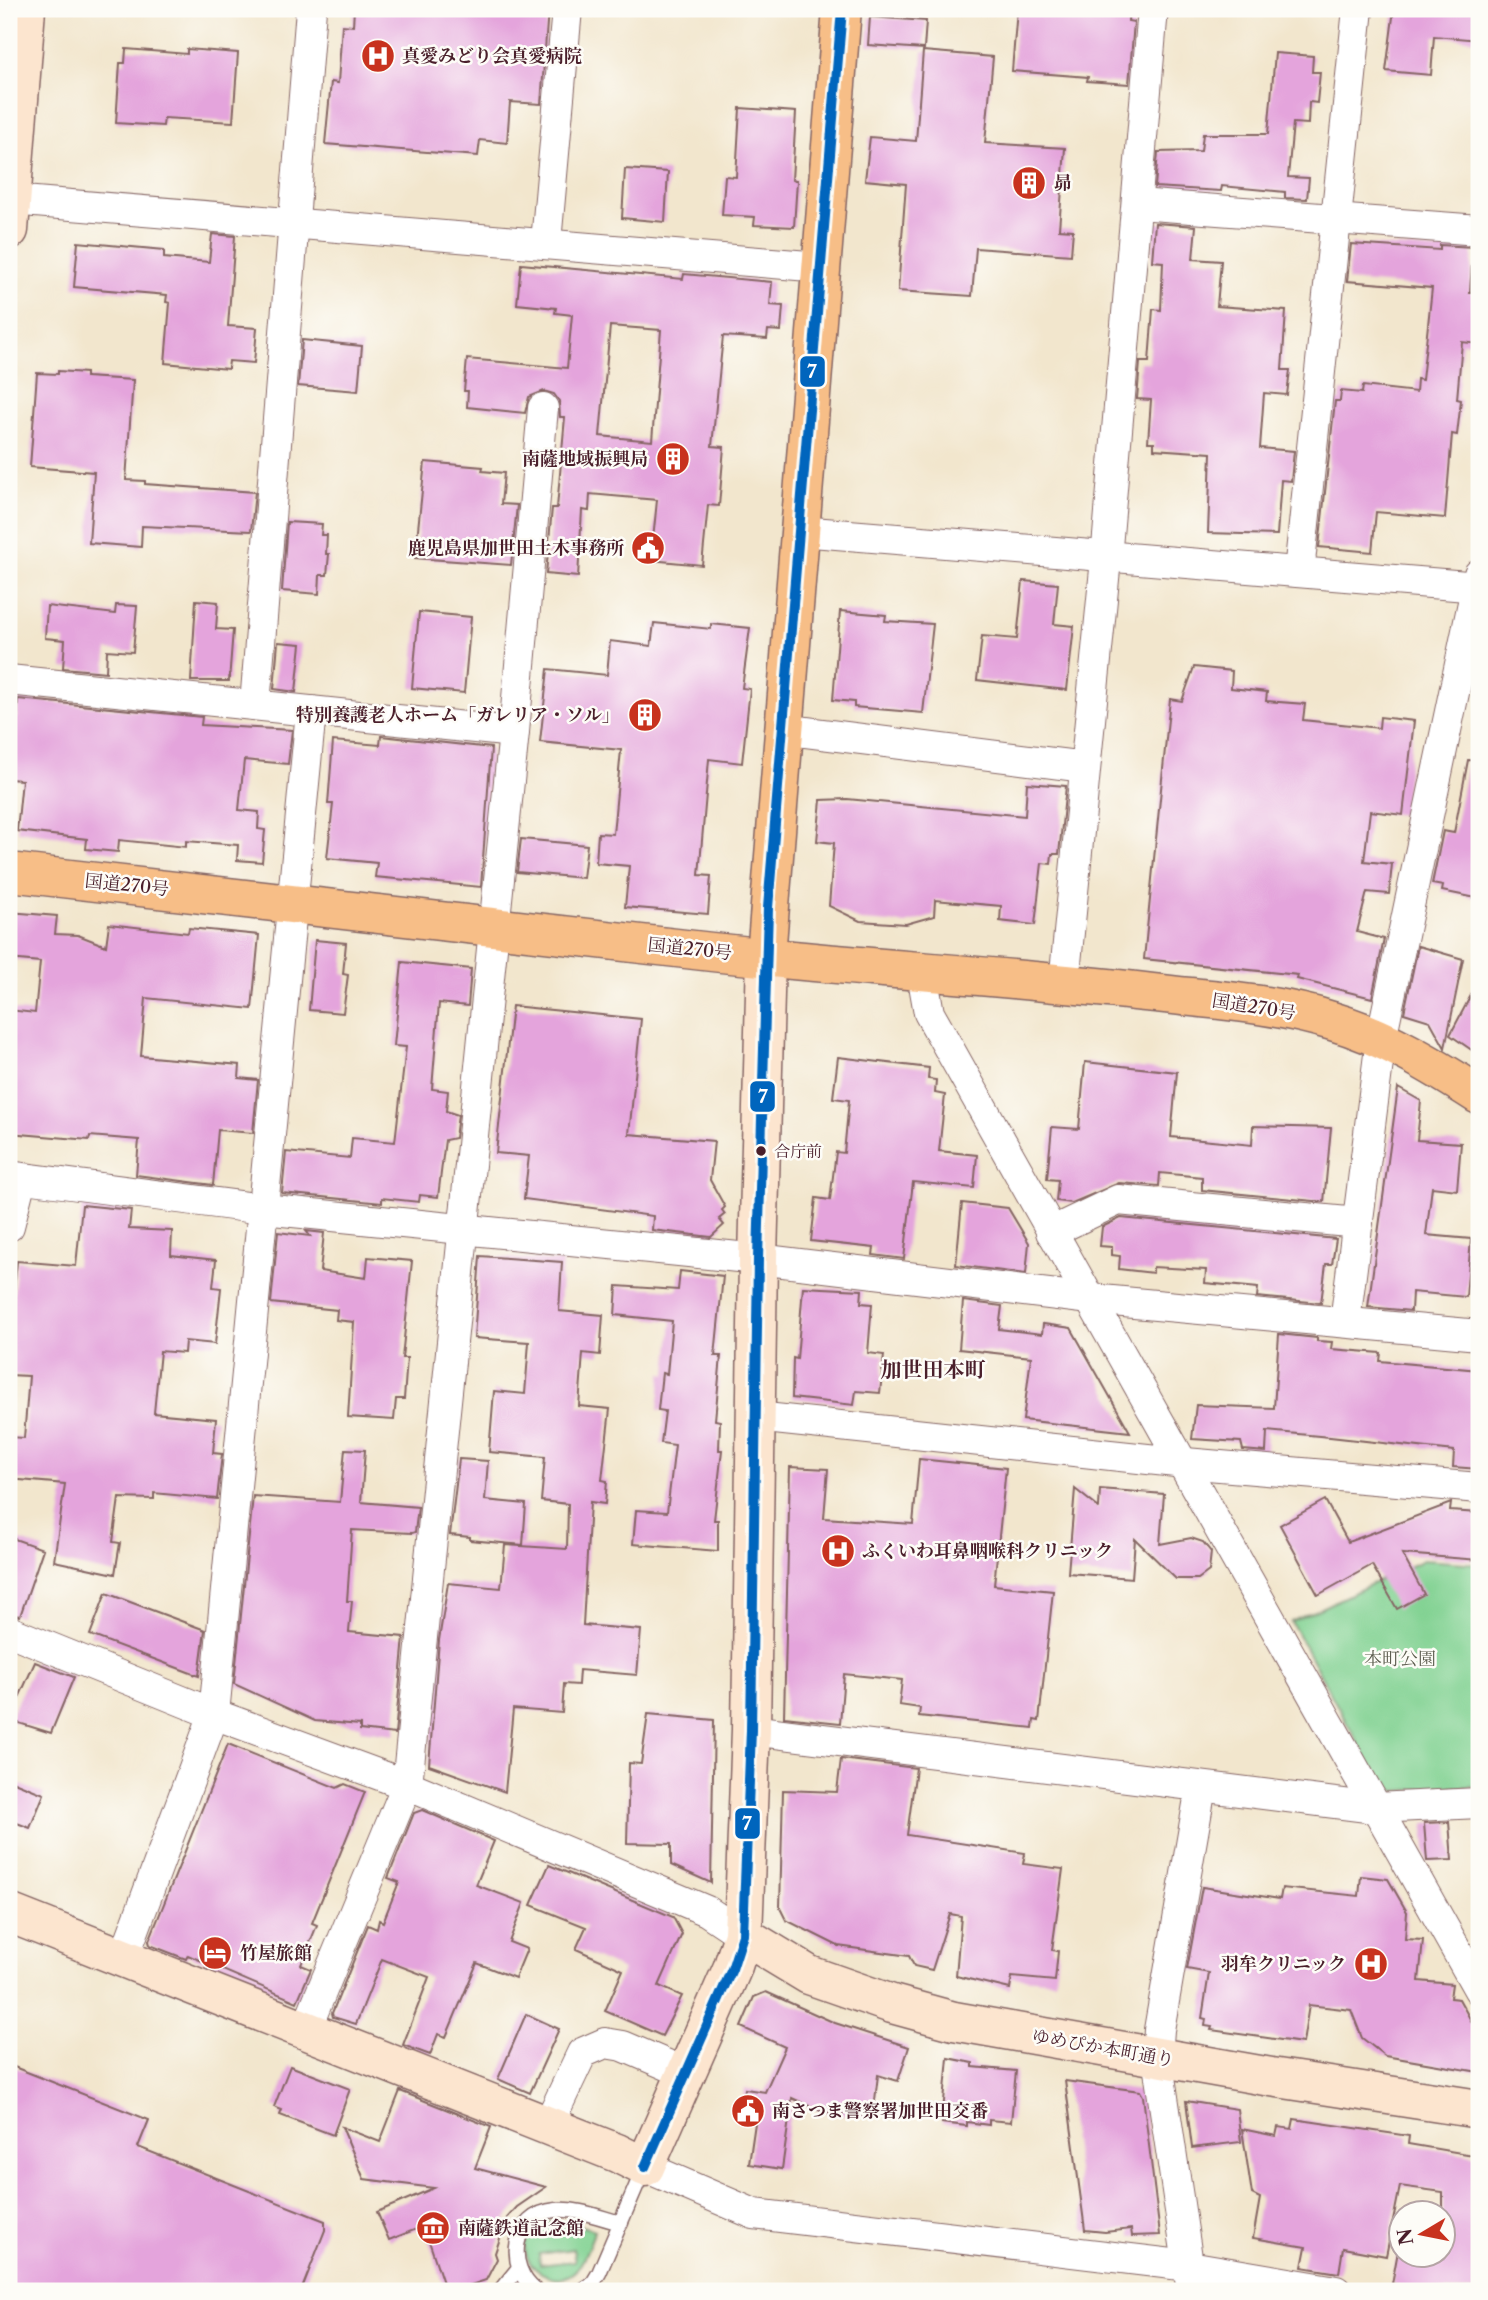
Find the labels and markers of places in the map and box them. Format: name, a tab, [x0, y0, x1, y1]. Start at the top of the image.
hospital icon: 真愛みどり会真愛病院	[359, 37, 397, 75]
place label: 真愛みどり会真愛病院	[402, 45, 582, 67]
building icon: 昴	[1010, 164, 1048, 202]
place label: 昴	[1054, 172, 1072, 194]
building icon: 南薩地域振興局	[654, 440, 692, 478]
place label: 南薩地域振興局	[522, 448, 648, 470]
public building icon: 鹿児島県加世田土木事務所	[629, 529, 667, 567]
place label: 鹿児島県加世田土木事務所	[408, 537, 624, 559]
building icon: 特別養護老人ホーム「ガレリア・ソル」	[626, 696, 664, 734]
place label: 特別養護老人ホーム「ガレリア・ソル」	[296, 704, 620, 726]
place label: 合庁前	[774, 1141, 822, 1161]
marker: 合庁前	[754, 1144, 768, 1158]
hospital icon: ふくいわ耳鼻咽喉科クリニック	[819, 1532, 857, 1570]
place label: ふくいわ耳鼻咽喉科クリニック	[862, 1540, 1113, 1562]
hotel icon: 竹屋旅館	[196, 1934, 234, 1972]
place label: 竹屋旅館	[240, 1942, 312, 1964]
hospital icon: 羽牟クリニック	[1352, 1945, 1390, 1983]
place label: 羽牟クリニック	[1221, 1953, 1346, 1975]
public building icon: 南さつま警察署加世田交番	[729, 2092, 767, 2130]
place label: 南さつま警察署加世田交番	[772, 2100, 988, 2122]
museum icon: 南薩鉄道記念館	[414, 2209, 452, 2247]
place label: 南薩鉄道記念館	[458, 2217, 584, 2239]

